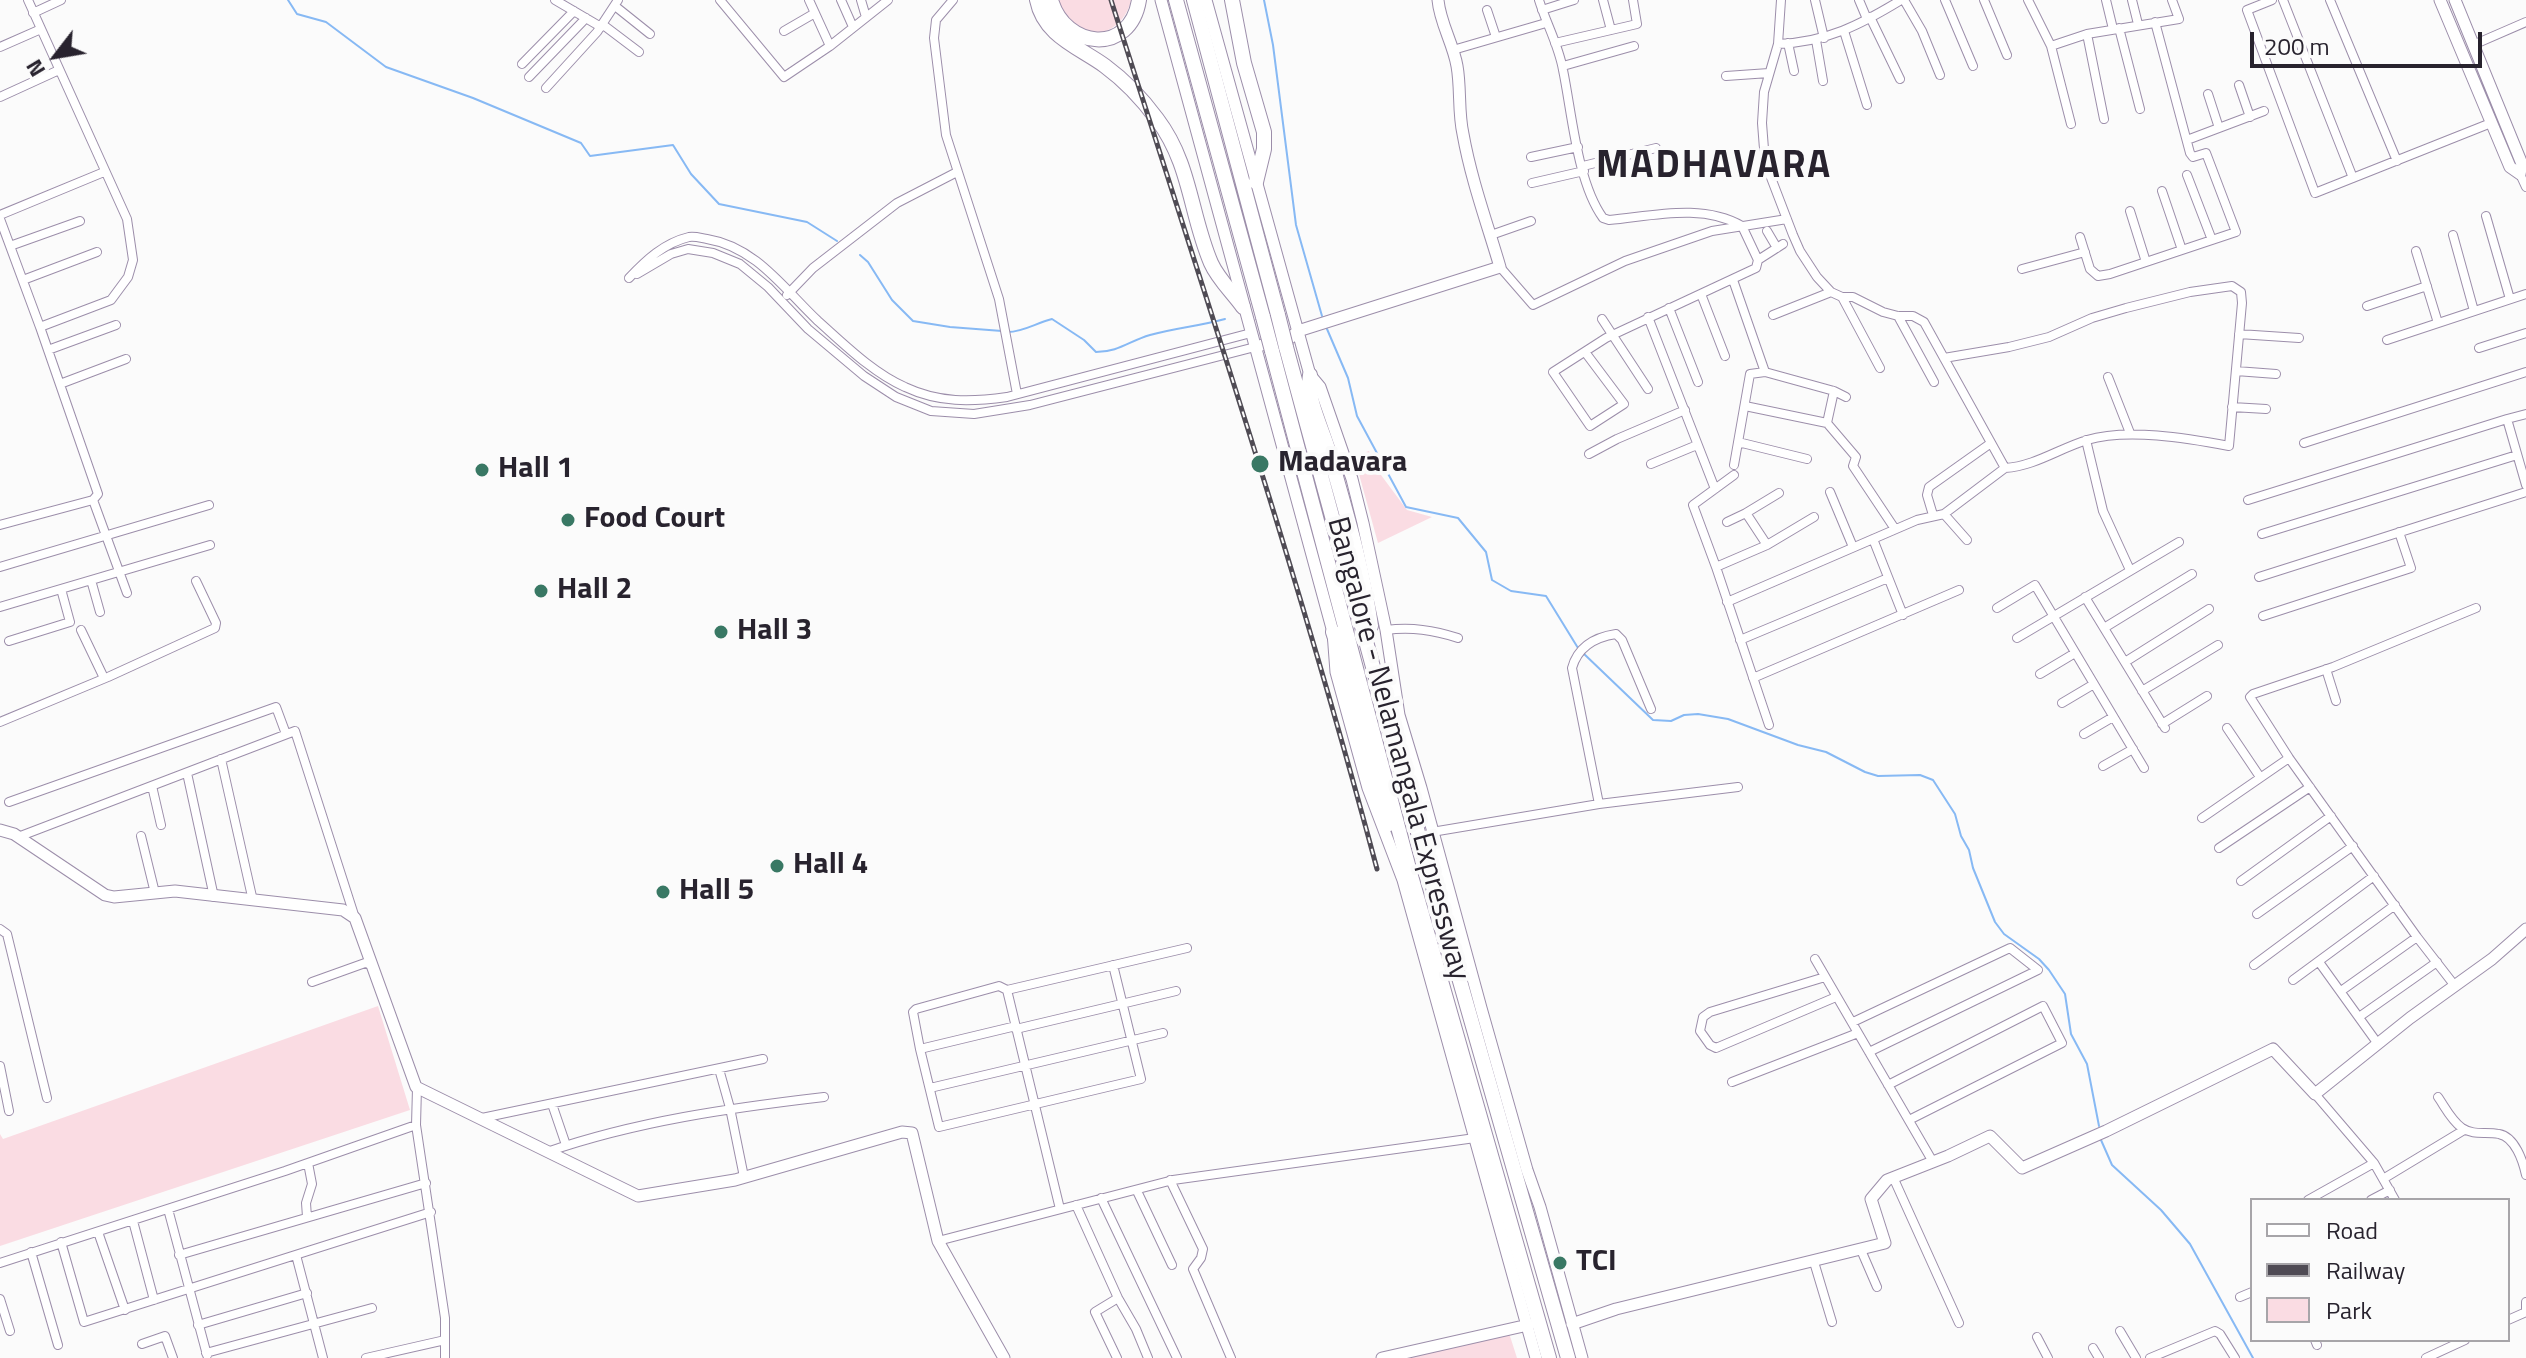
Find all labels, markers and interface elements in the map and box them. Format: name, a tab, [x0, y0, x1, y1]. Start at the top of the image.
north arrow	[16, 16, 96, 96]
scale bar	[2254, 16, 2486, 66]
text: 200 m	[2264, 28, 2330, 64]
text: N	[17, 53, 54, 84]
district label: MADHAVARA	[1596, 145, 1832, 191]
place label: Madavara	[1278, 446, 1407, 482]
place label: Hall 1	[498, 452, 573, 488]
marker: Madavara	[1249, 453, 1271, 475]
marker: Hall 1	[473, 461, 491, 479]
place label: Food Court	[584, 502, 725, 538]
marker: Food Court	[559, 511, 577, 529]
street label: Bangalore - Nelamangala Expressway	[1318, 514, 1476, 984]
place label: Hall 2	[557, 573, 632, 609]
marker: Hall 2	[532, 582, 550, 600]
place label: Hall 3	[737, 614, 812, 650]
marker: Hall 3	[712, 623, 730, 641]
place label: Hall 4	[793, 848, 868, 884]
marker: Hall 4	[768, 857, 786, 875]
place label: Hall 5	[679, 874, 754, 910]
marker: Hall 5	[654, 883, 672, 901]
legend	[2250, 1198, 2510, 1342]
text: Road	[2326, 1212, 2378, 1248]
place label: TCI	[1576, 1245, 1617, 1281]
text: Railway	[2326, 1252, 2405, 1288]
marker: TCI	[1551, 1254, 1569, 1272]
text: Park	[2326, 1292, 2372, 1328]

